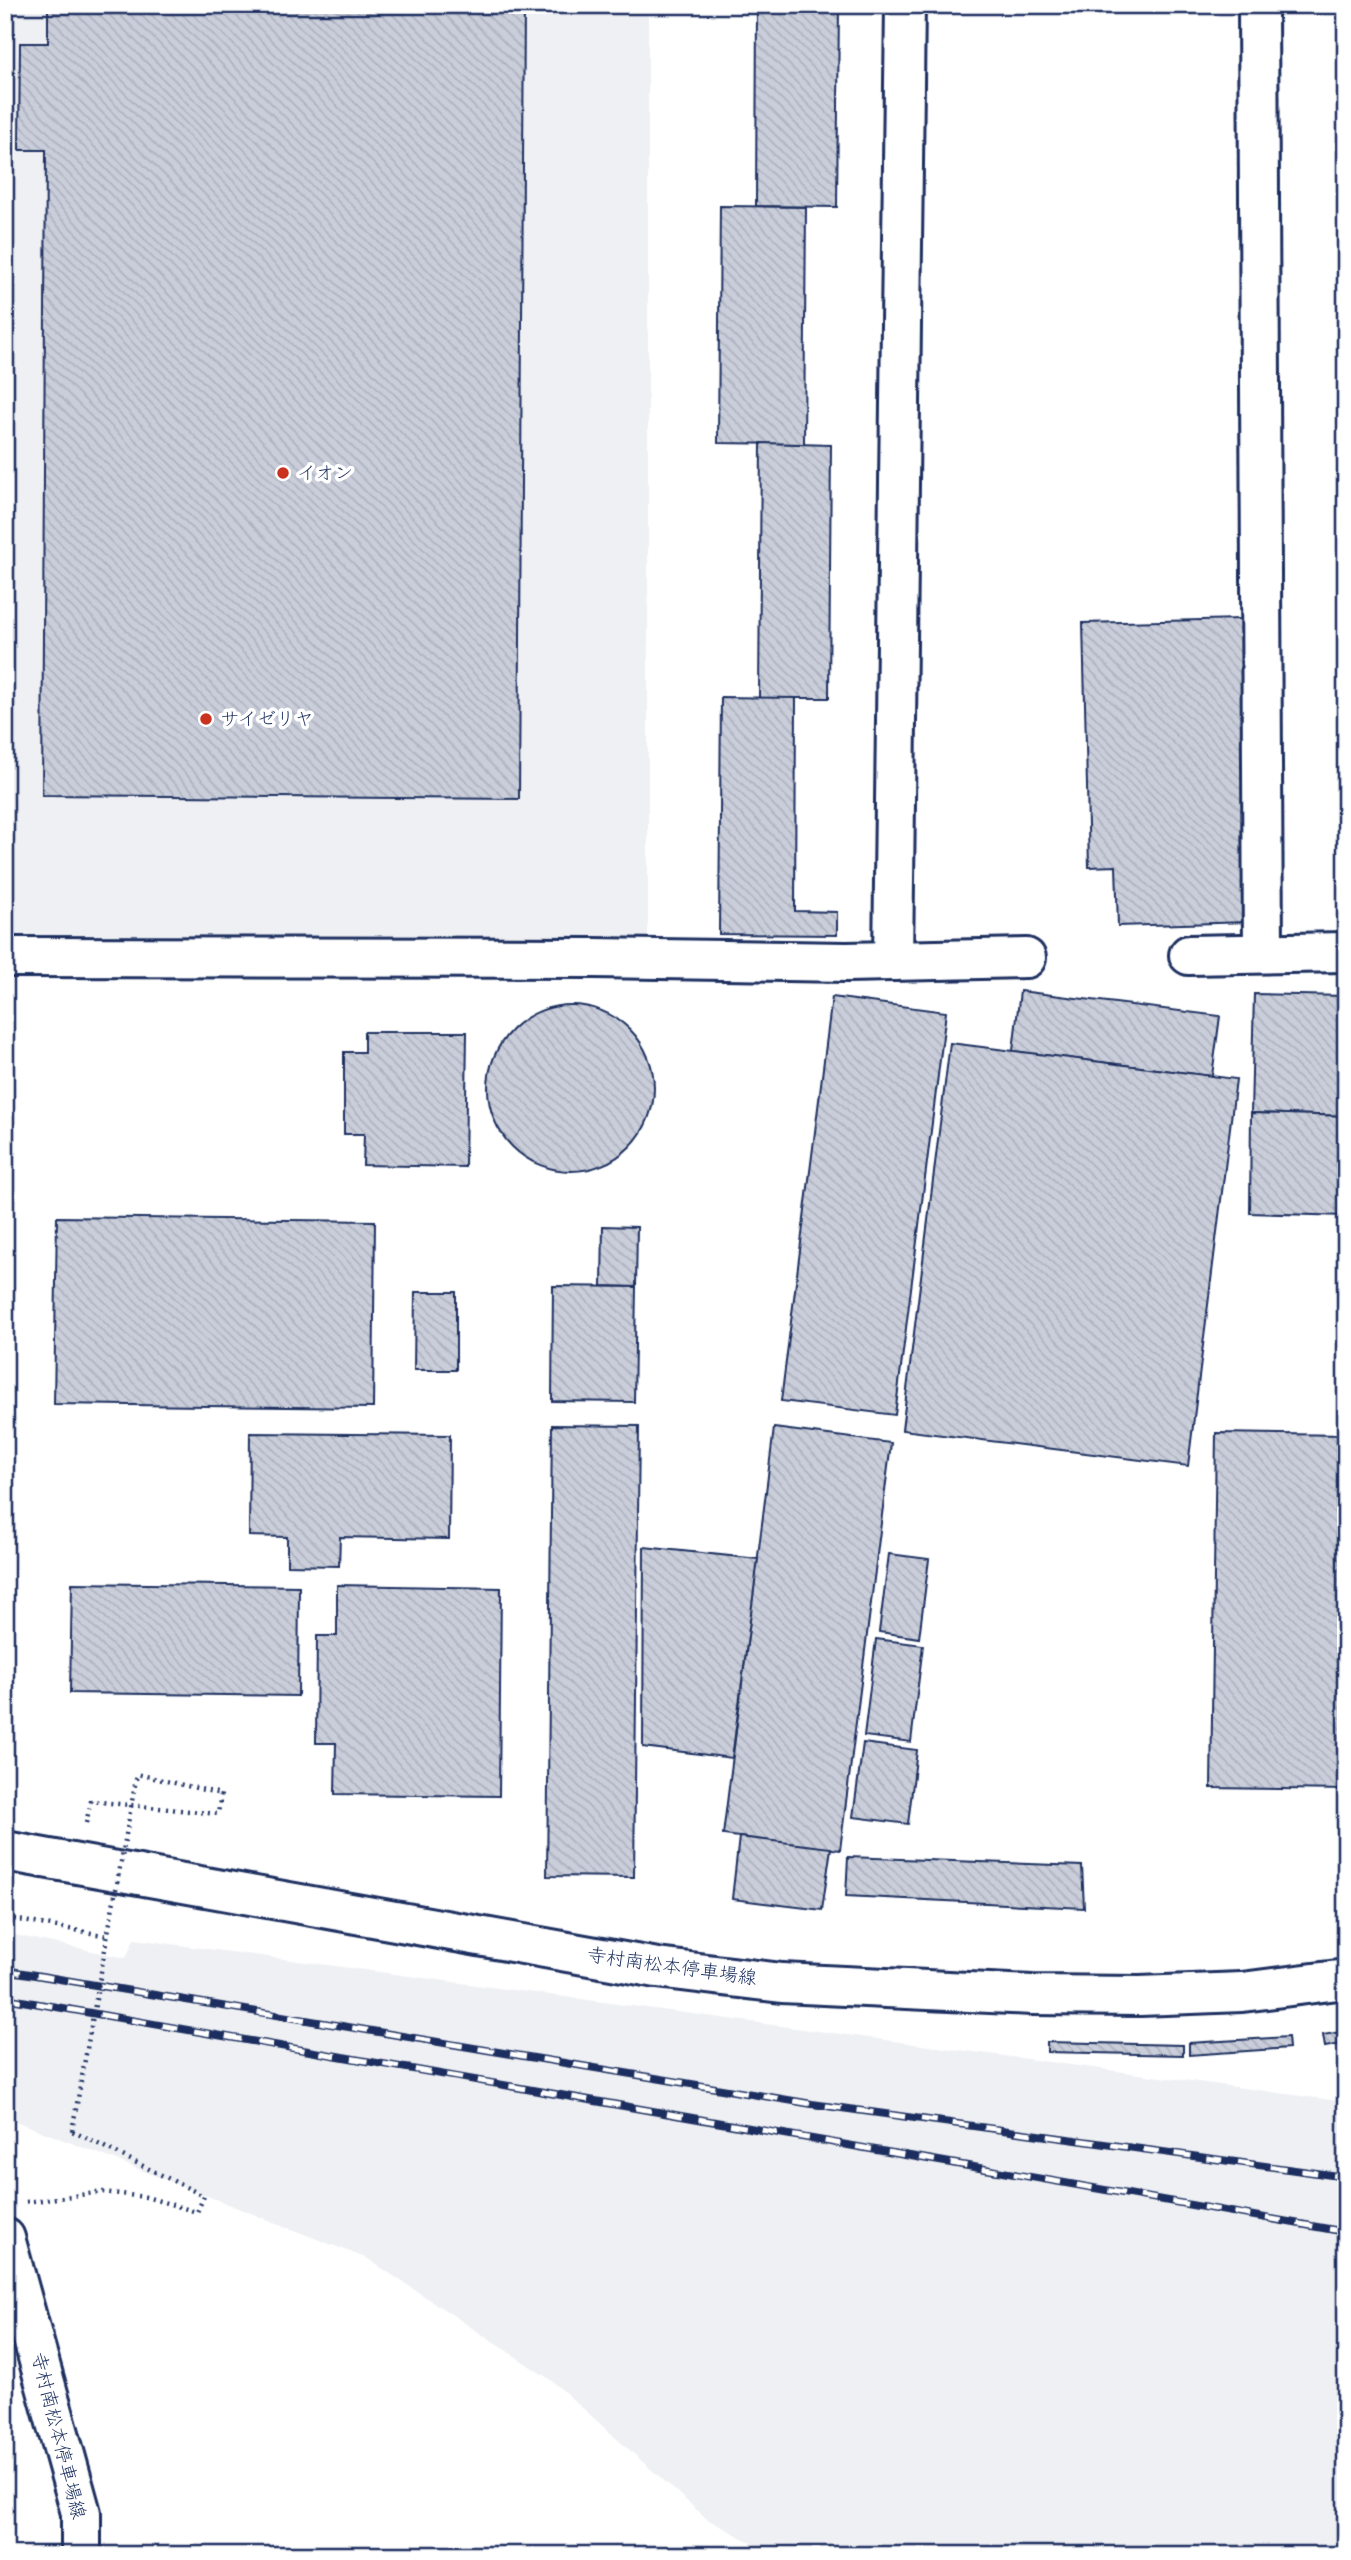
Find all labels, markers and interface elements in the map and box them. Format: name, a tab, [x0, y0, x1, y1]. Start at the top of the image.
place label: イオン	[297, 462, 353, 485]
marker: イオン	[275, 465, 291, 481]
place label: サイゼリヤ	[220, 708, 314, 731]
marker: サイゼリヤ	[198, 711, 214, 727]
street label: 寺村南松本停車場線	[586, 1944, 758, 1990]
street label: 寺村南松本停車場線	[26, 2350, 90, 2522]

